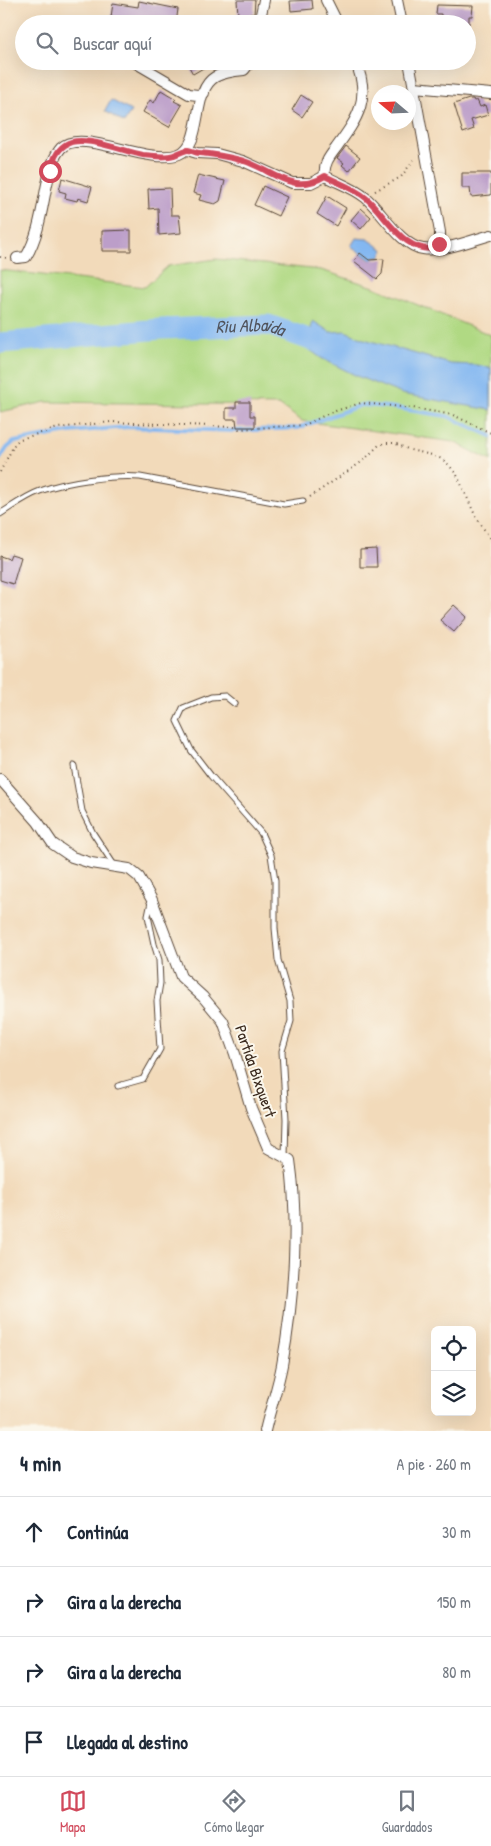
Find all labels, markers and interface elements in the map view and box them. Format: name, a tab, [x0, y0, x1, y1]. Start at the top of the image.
search box	[15, 15, 476, 70]
icon: search	[33, 29, 61, 57]
text: Buscar aquí	[73, 30, 152, 56]
north arrow	[371, 85, 416, 130]
route start	[39, 160, 62, 183]
route end	[428, 233, 451, 256]
water label: Riu Albaida	[215, 312, 290, 343]
street label: Partida Bixquert	[230, 1022, 282, 1120]
map controls	[431, 1326, 476, 1416]
button: locate	[431, 1326, 476, 1371]
button: layers	[431, 1371, 476, 1416]
text: 4 min	[20, 1449, 61, 1478]
text: A pie · 260 m	[397, 1453, 471, 1475]
icon: ahead	[20, 1518, 48, 1546]
text: Continúa	[67, 1519, 128, 1545]
text: 30 m	[442, 1521, 471, 1543]
icon: right	[20, 1588, 48, 1616]
text: Gira a la derecha	[67, 1589, 181, 1615]
text: 150 m	[437, 1591, 471, 1613]
icon: right	[20, 1658, 48, 1686]
text: Gira a la derecha	[67, 1659, 181, 1685]
text: 80 m	[442, 1661, 471, 1683]
icon: arrive	[20, 1728, 48, 1756]
text: Llegada al destino	[67, 1729, 188, 1755]
tab: Mapa	[59, 1787, 87, 1836]
tab: Cómo llegar	[204, 1787, 264, 1836]
tab: Guardados	[382, 1787, 432, 1836]

